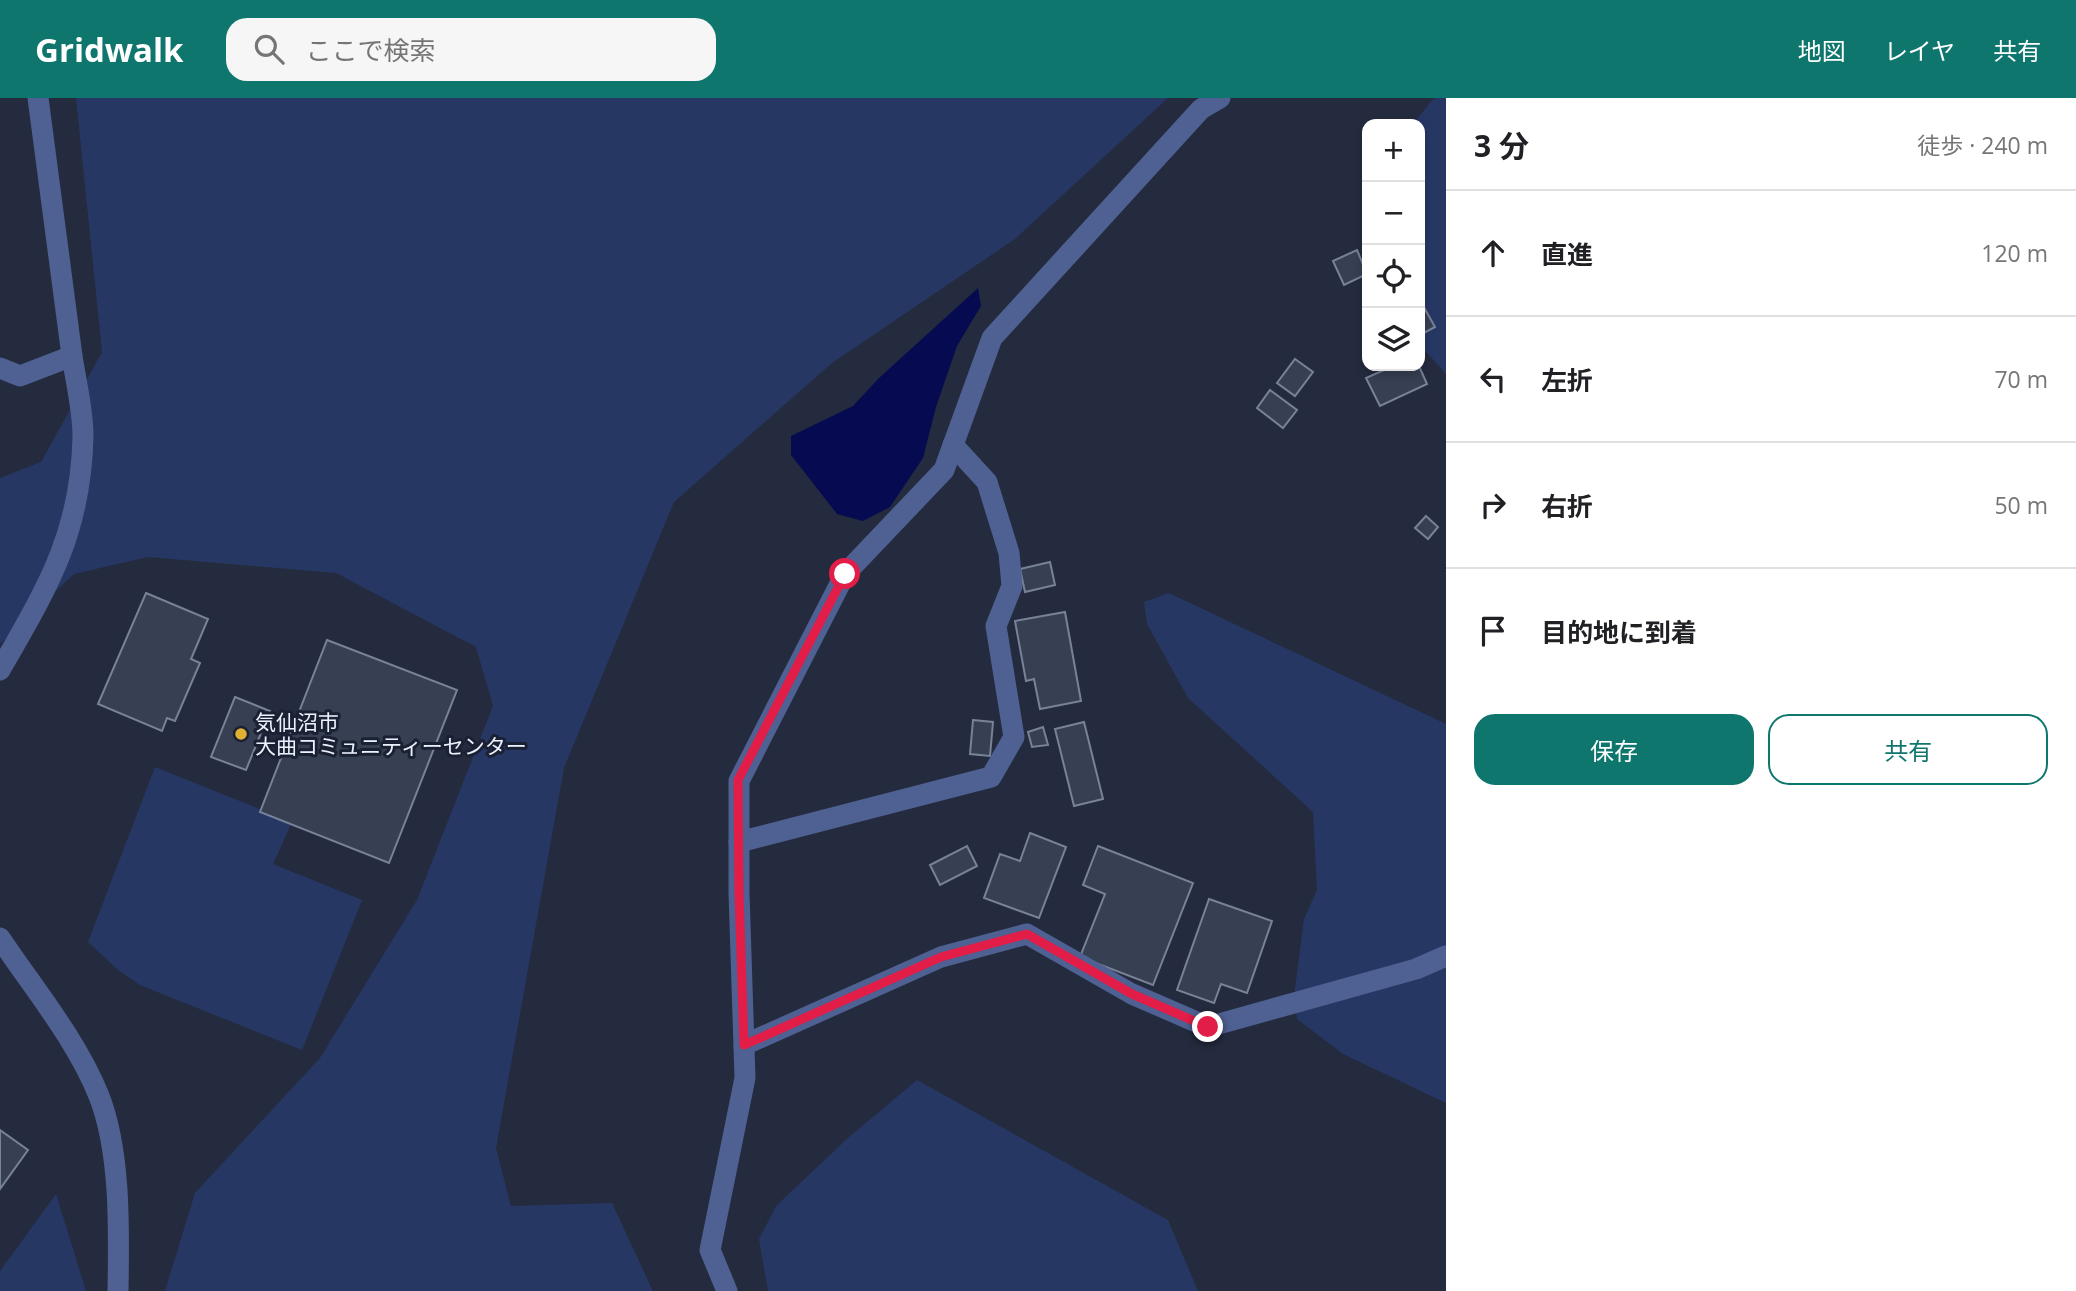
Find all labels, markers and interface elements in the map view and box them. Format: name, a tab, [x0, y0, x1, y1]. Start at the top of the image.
search box	[226, 18, 716, 81]
text: Gridwalk	[35, 27, 184, 72]
icon: search	[250, 30, 288, 68]
text: ここで検索	[306, 32, 436, 68]
text: 地図	[1798, 34, 1846, 67]
text: レイヤ	[1884, 34, 1955, 67]
text: 共有	[1993, 34, 2041, 67]
map controls	[1362, 119, 1425, 371]
button: +	[1362, 119, 1425, 182]
text: 3 分	[1474, 125, 1529, 166]
text: 徒歩 · 240 m	[1917, 129, 2048, 161]
button: −	[1362, 182, 1425, 245]
icon: ahead	[1474, 234, 1512, 272]
text: 直進	[1541, 236, 1593, 272]
text: 120 m	[1981, 237, 2048, 269]
button: locate	[1362, 245, 1425, 308]
button: layers	[1362, 308, 1425, 371]
icon: left	[1474, 360, 1512, 398]
text: 左折	[1541, 362, 1593, 398]
text: 70 m	[1994, 363, 2048, 395]
icon: right	[1474, 486, 1512, 524]
text: 右折	[1541, 488, 1593, 524]
text: 50 m	[1994, 489, 2048, 521]
route start	[829, 558, 860, 589]
icon: arrive	[1474, 612, 1512, 650]
text: 目的地に到着	[1541, 614, 1697, 650]
place label: 気仙沼市 大曲コミュニティーセンター	[255, 708, 527, 760]
button: 保存	[1474, 714, 1754, 785]
button: 共有	[1768, 714, 2048, 785]
marker: 気仙沼市 大曲コミュニティーセンター	[233, 726, 249, 742]
route end	[1192, 1011, 1223, 1042]

